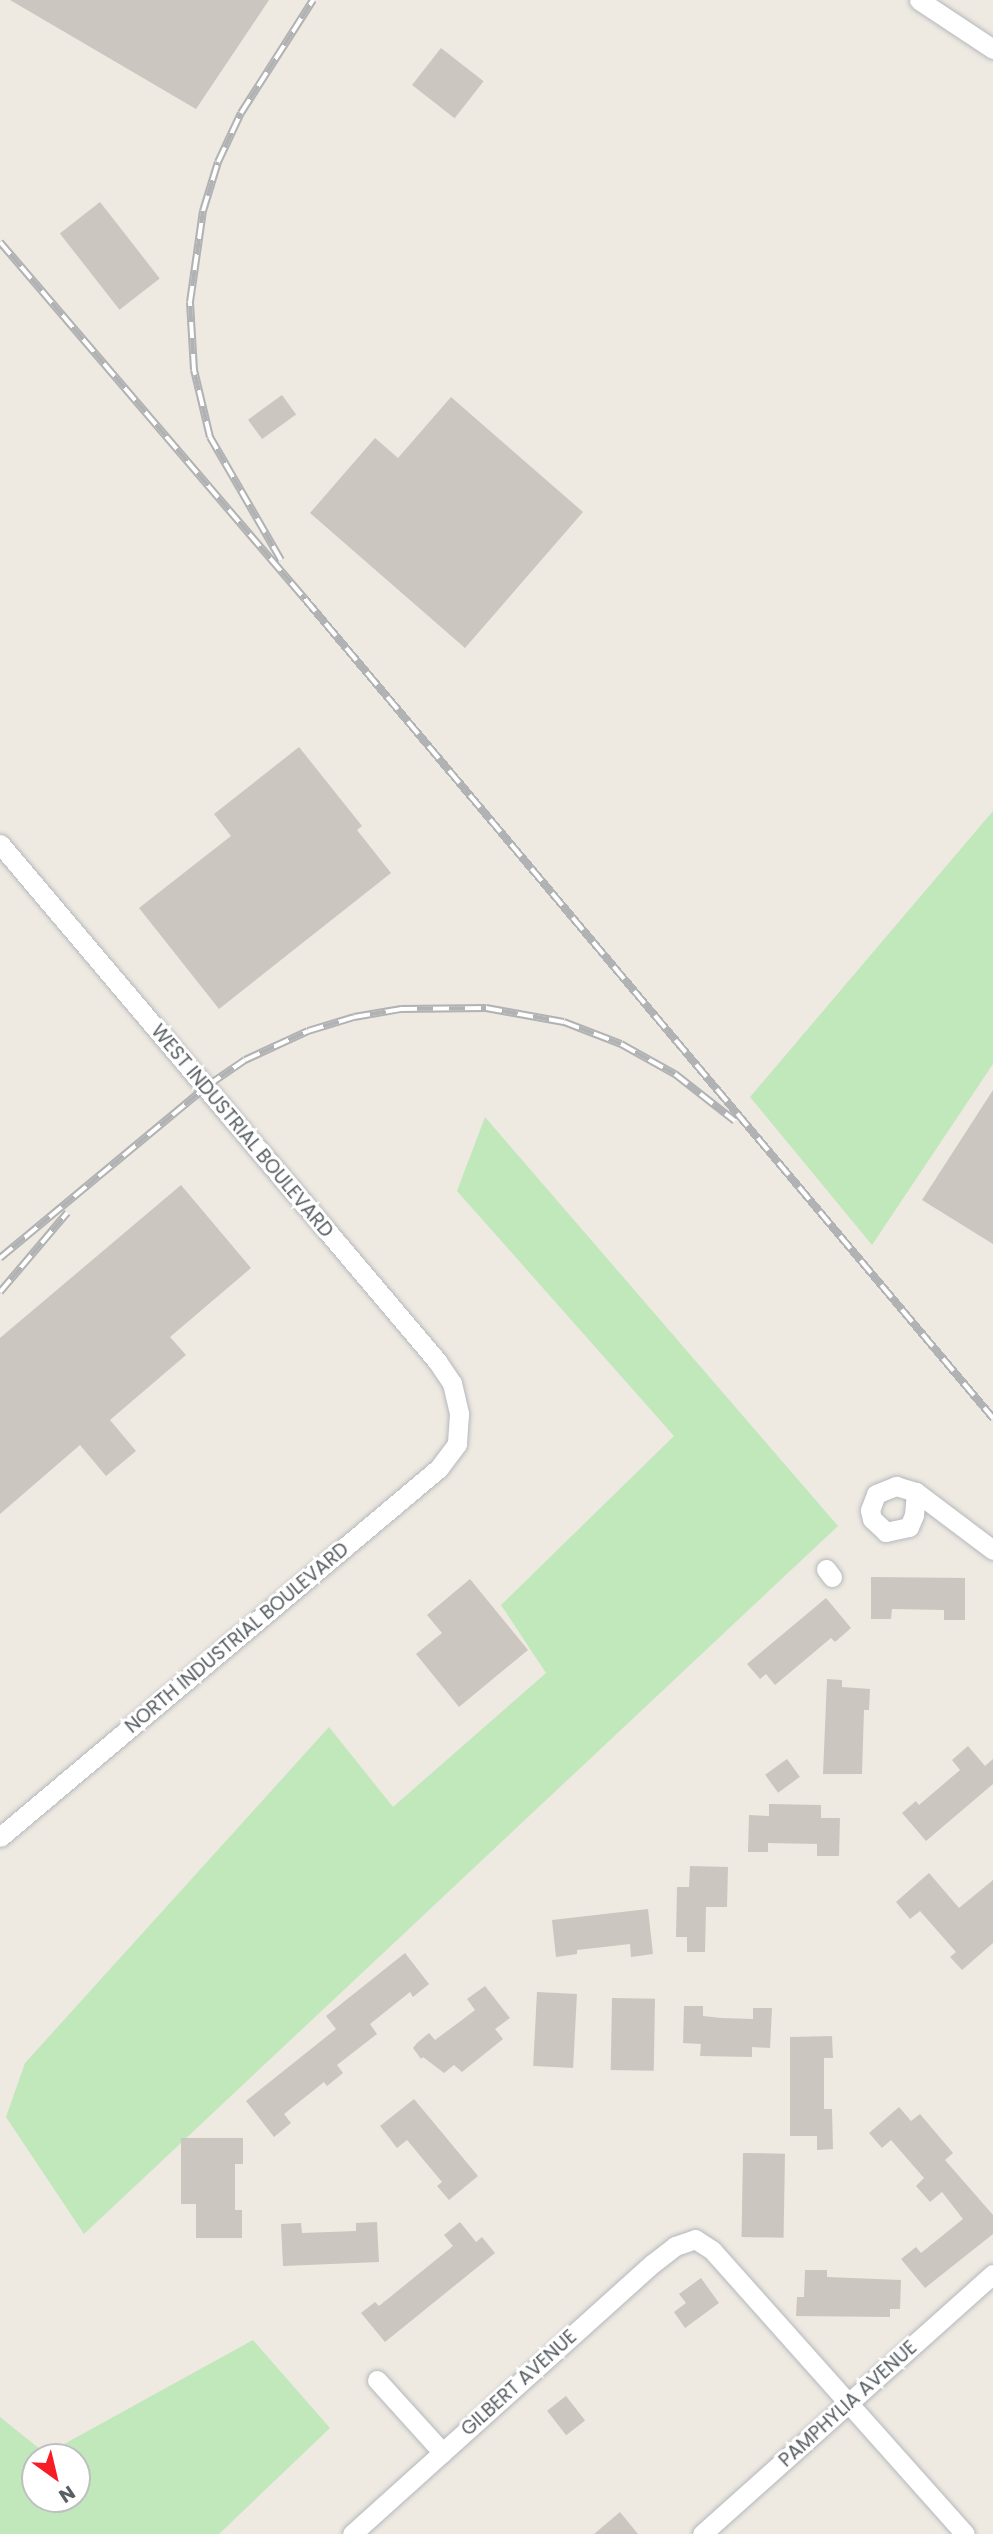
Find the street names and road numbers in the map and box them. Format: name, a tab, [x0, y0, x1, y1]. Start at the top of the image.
street label: WEST INDUSTRIAL BOULEVARD	[146, 1020, 338, 1242]
street label: NORTH INDUSTRIAL BOULEVARD	[121, 1538, 353, 1738]
street label: GILBERT AVENUE	[457, 2325, 581, 2441]
street label: PAMPHYLIA AVENUE	[774, 2336, 922, 2472]

